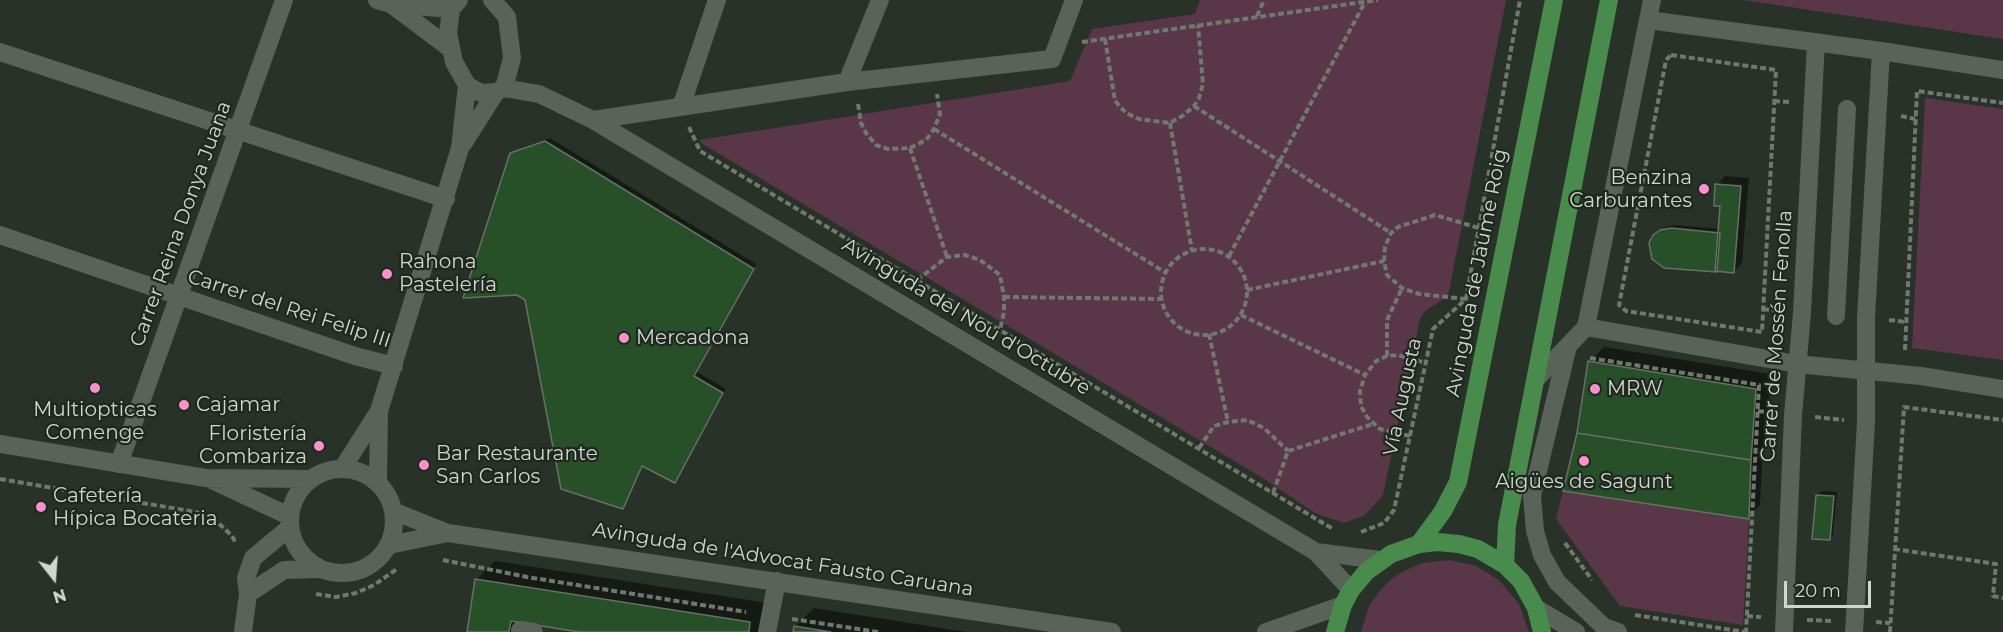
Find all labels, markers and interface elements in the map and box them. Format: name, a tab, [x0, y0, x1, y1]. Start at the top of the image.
street label: Carrer Reina Donya Juana	[125, 98, 237, 350]
street label: Avinguda de Jaume Roig	[1441, 147, 1513, 399]
place label: Benzina Carburantes	[1569, 166, 1692, 213]
marker: Benzina Carburantes	[1697, 182, 1711, 196]
street label: Carrer de Mossén Fenolla	[1756, 209, 1798, 463]
street label: Avinguda del Nou d'Octubre	[837, 233, 1095, 401]
place label: Rahona Pastelería	[399, 250, 497, 297]
street label: Carrer del Rei Felip III	[184, 265, 394, 353]
marker: Rahona Pastelería	[380, 267, 394, 281]
place label: Mercadona	[636, 326, 749, 350]
marker: Mercadona	[617, 331, 631, 345]
street label: Vía Augusta	[1379, 336, 1427, 458]
place label: MRW	[1607, 377, 1663, 401]
marker: Multiopticas Comenge	[88, 381, 102, 395]
marker: MRW	[1588, 382, 1602, 396]
place label: Cajamar	[196, 393, 280, 417]
place label: Multiopticas Comenge	[33, 398, 157, 445]
marker: Cajamar	[177, 398, 191, 412]
place label: Floristería Combariza	[199, 422, 307, 469]
marker: Floristería Combariza	[312, 439, 326, 453]
place label: Bar Restaurante San Carlos	[436, 442, 598, 489]
marker: Aigües de Sagunt	[1577, 454, 1591, 468]
marker: Bar Restaurante San Carlos	[417, 458, 431, 472]
place label: Aigües de Sagunt	[1495, 470, 1673, 494]
place label: Cafetería Hípica Bocateria	[53, 484, 217, 531]
marker: Cafetería Hípica Bocateria	[34, 500, 48, 514]
street label: Avinguda de l'Advocat Fausto Caruana	[591, 518, 975, 602]
north arrow	[24, 548, 84, 608]
scale bar	[1787, 569, 1874, 607]
text: 20 m	[1795, 580, 1841, 602]
text: N	[50, 585, 68, 607]

